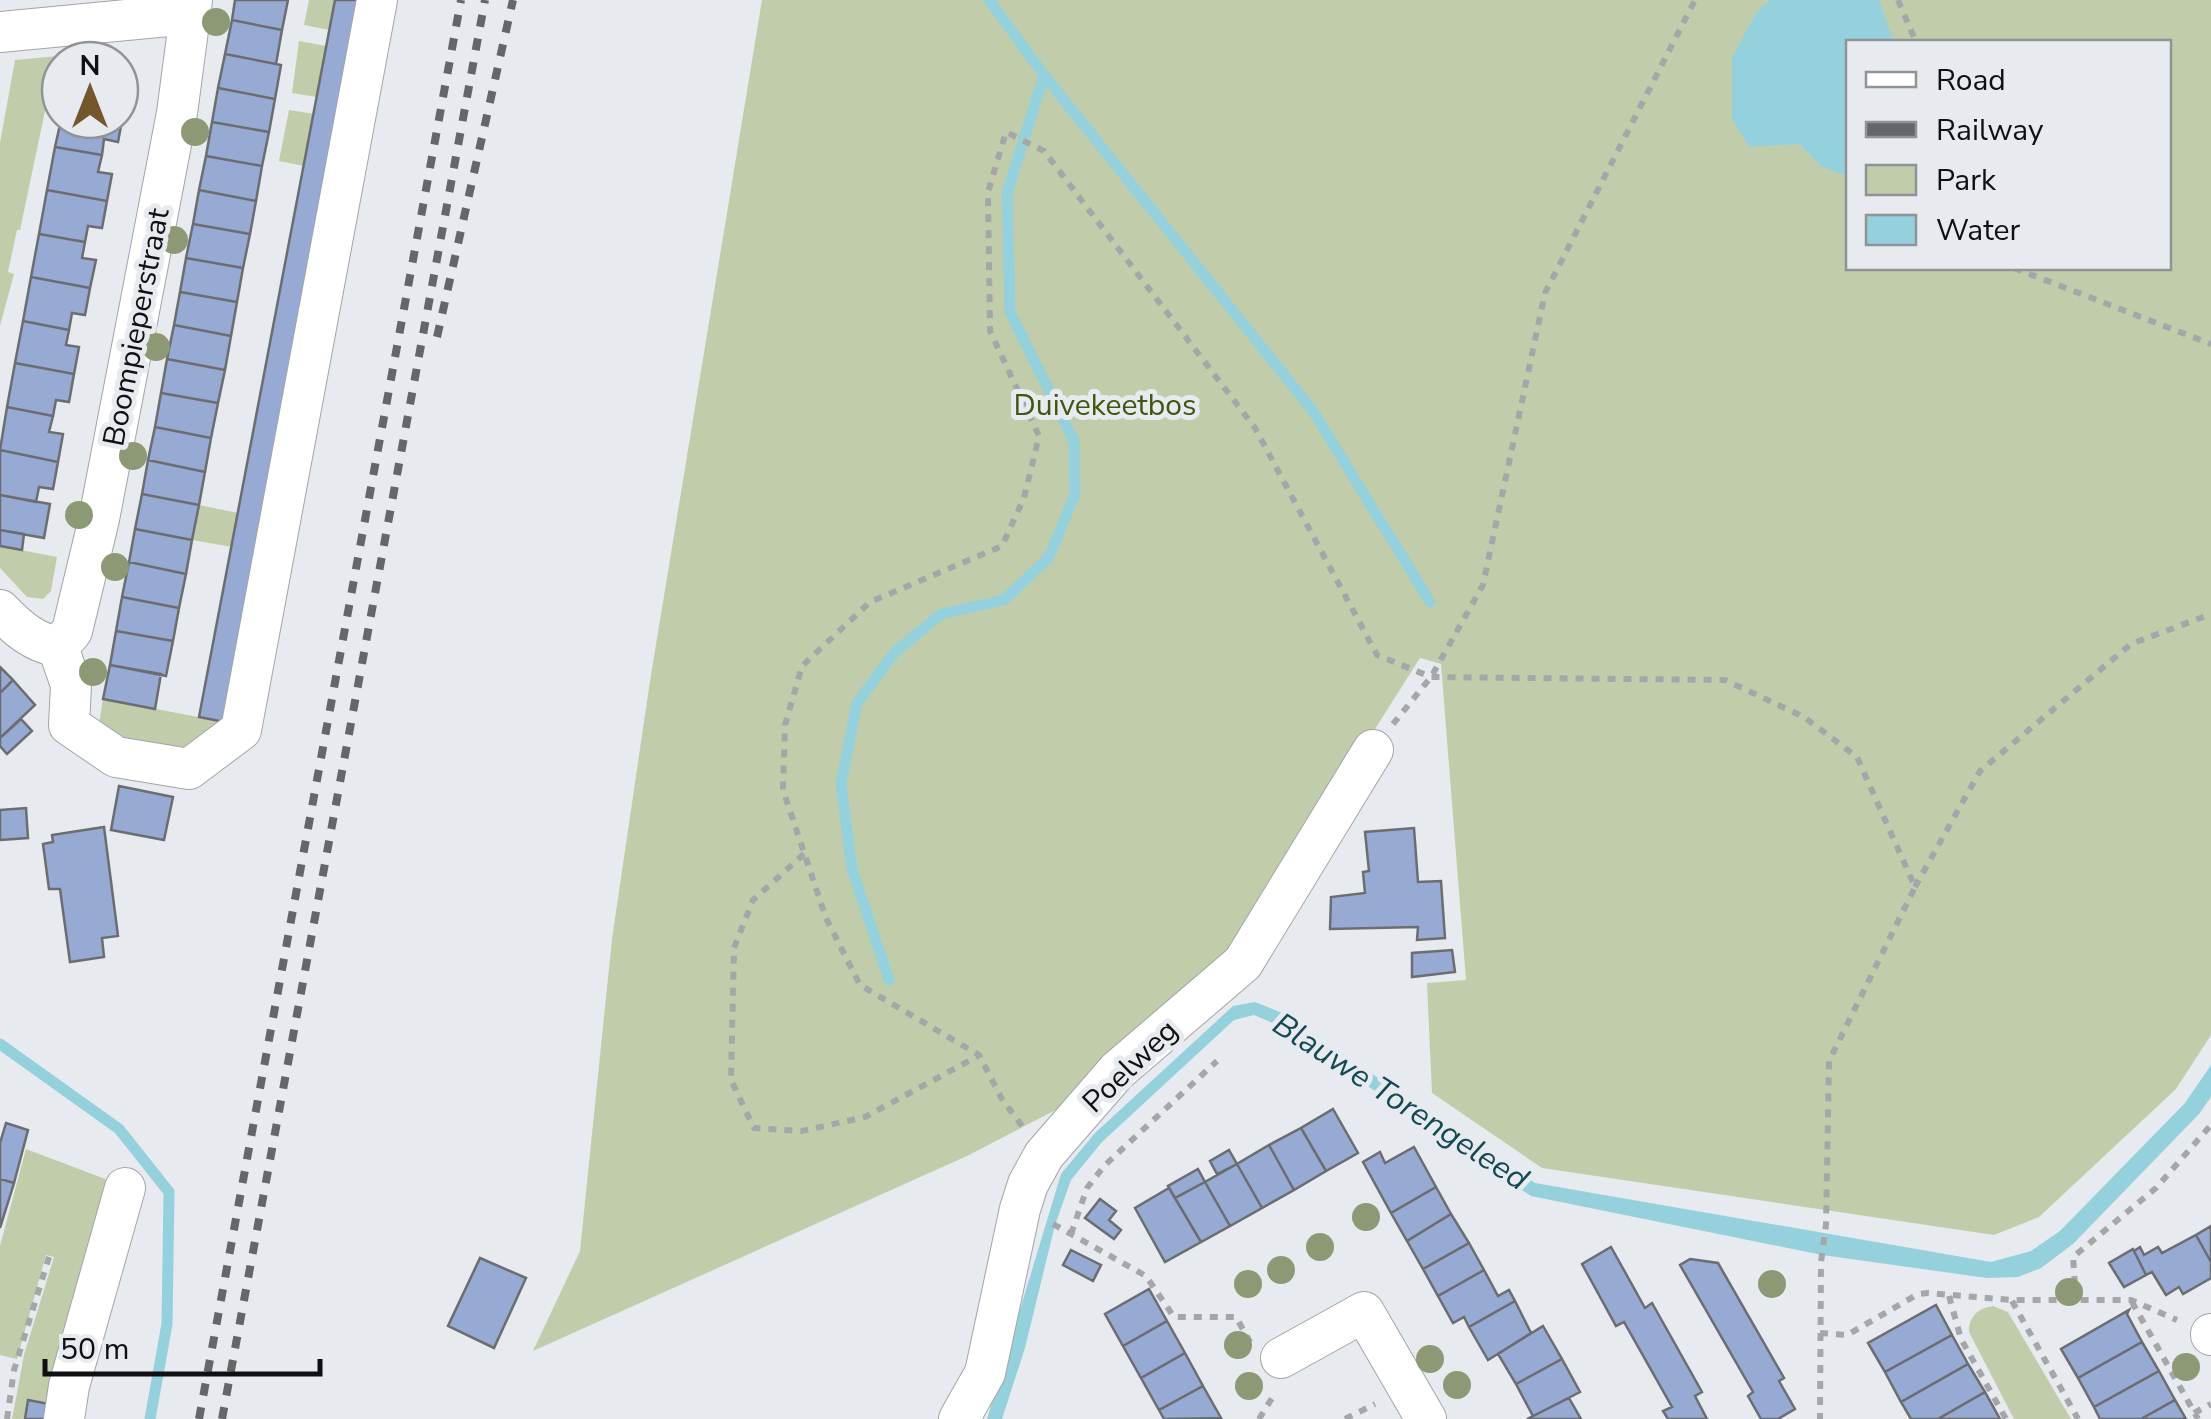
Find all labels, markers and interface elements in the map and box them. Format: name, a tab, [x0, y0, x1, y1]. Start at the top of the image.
north arrow	[40, 40, 140, 140]
legend	[1846, 40, 2171, 270]
text: N	[80, 47, 100, 85]
text: Road	[1936, 60, 2006, 101]
text: Railway	[1936, 110, 2044, 151]
text: Park	[1936, 160, 1997, 201]
street label: Boompieperstraat	[93, 204, 180, 450]
text: Water	[1936, 210, 2021, 251]
park label: Duivekeetbos	[1014, 385, 1196, 426]
water label: Blauwe Torengeleed	[1265, 1003, 1537, 1200]
street label: Poelweg	[1074, 1011, 1187, 1122]
scale bar	[45, 1314, 320, 1376]
text: 50 m	[60, 1329, 129, 1370]

